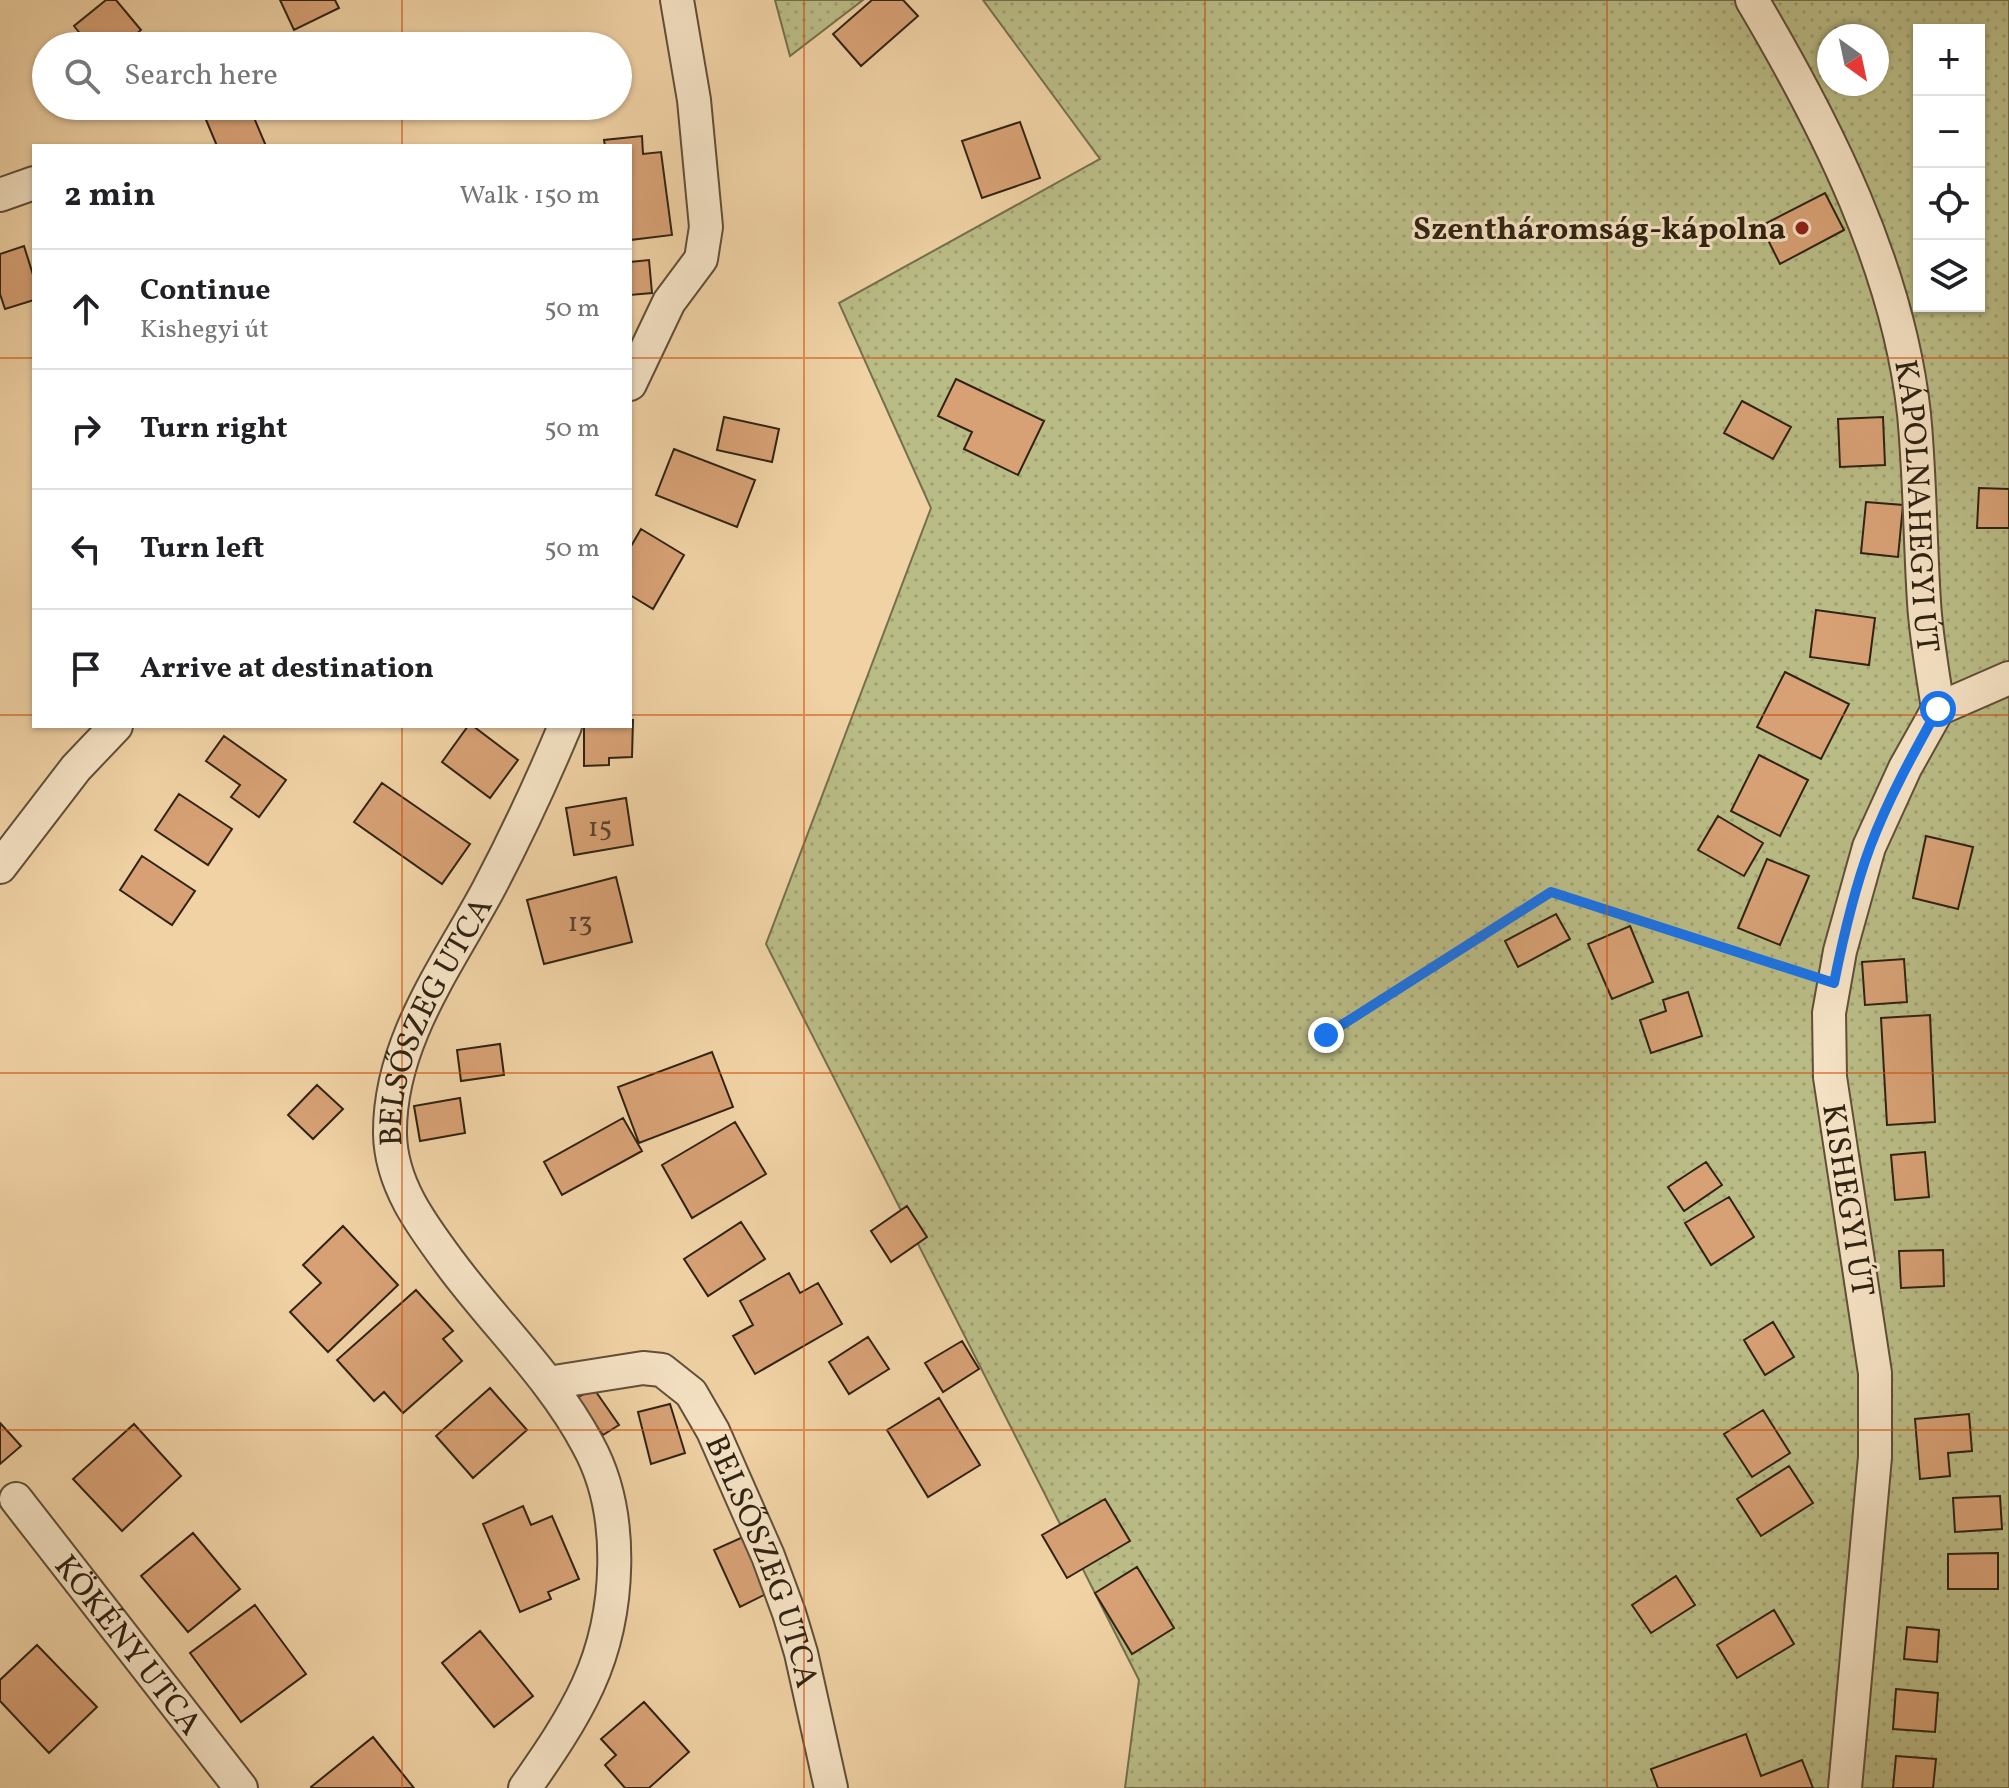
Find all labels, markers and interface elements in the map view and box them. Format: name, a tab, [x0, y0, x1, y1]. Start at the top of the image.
north arrow	[1817, 24, 1889, 96]
map controls	[1913, 24, 1985, 312]
button: +	[1913, 24, 1985, 96]
search box	[32, 32, 632, 120]
icon: search	[60, 54, 104, 98]
text: Search here	[124, 55, 278, 97]
button: −	[1913, 96, 1985, 168]
button: locate	[1913, 168, 1985, 240]
text: 2 min	[64, 173, 156, 220]
text: Walk · 150 m	[459, 178, 600, 214]
place label: Szentháromság-kápolna	[1413, 209, 1786, 253]
marker: Szentháromság-kápolna	[1793, 219, 1811, 237]
button: layers	[1913, 240, 1985, 312]
text: Continue	[140, 270, 271, 312]
icon: ahead	[64, 287, 108, 331]
text: 50 m	[544, 291, 600, 327]
text: Kishegyi út	[140, 312, 269, 348]
street label: KÁPOLNAHEGYI ÚT	[1881, 356, 1948, 656]
icon: right	[64, 407, 108, 451]
text: Turn right	[140, 408, 288, 450]
text: 50 m	[544, 411, 600, 447]
icon: left	[64, 527, 108, 571]
text: Turn left	[140, 528, 264, 570]
text: 50 m	[544, 531, 600, 567]
icon: arrive	[64, 647, 108, 691]
text: Arrive at destination	[140, 648, 434, 690]
route start	[1920, 691, 1956, 727]
house number: 15	[588, 809, 612, 848]
street label: BELSŐSZEG UTCA	[371, 890, 505, 1147]
house number: 13	[567, 904, 593, 943]
route end	[1308, 1017, 1344, 1053]
street label: KISHEGYI ÚT	[1809, 1101, 1883, 1300]
street label: BELSŐSZEG UTCA	[692, 1429, 827, 1692]
street label: KÖKÉNY UTCA	[43, 1547, 211, 1745]

